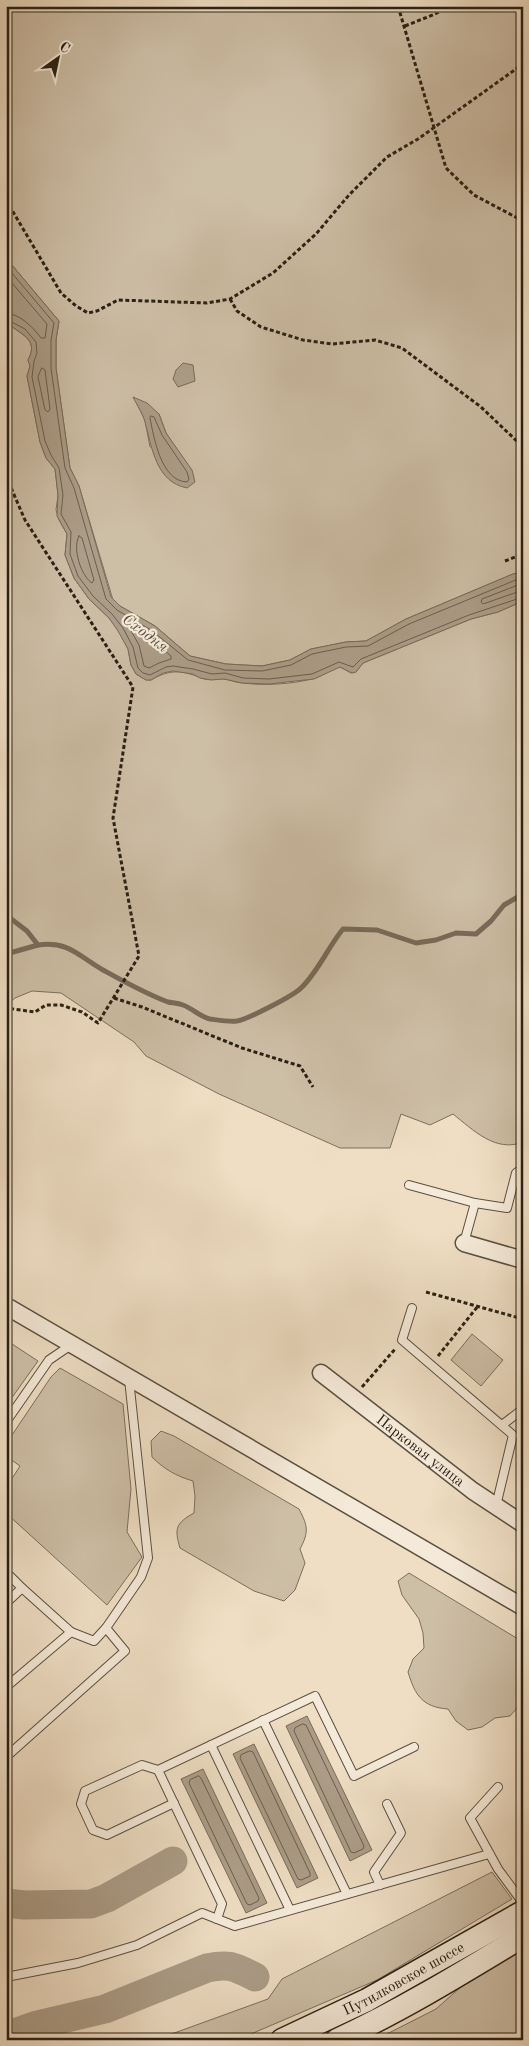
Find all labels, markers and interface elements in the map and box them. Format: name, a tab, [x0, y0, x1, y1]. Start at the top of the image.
north arrow	[32, 32, 82, 82]
text: С	[57, 40, 72, 56]
water label: Сходня	[119, 611, 171, 656]
street label: Парковая улица	[373, 1413, 467, 1491]
street label: Путилковское шоссе	[341, 1941, 467, 2019]

